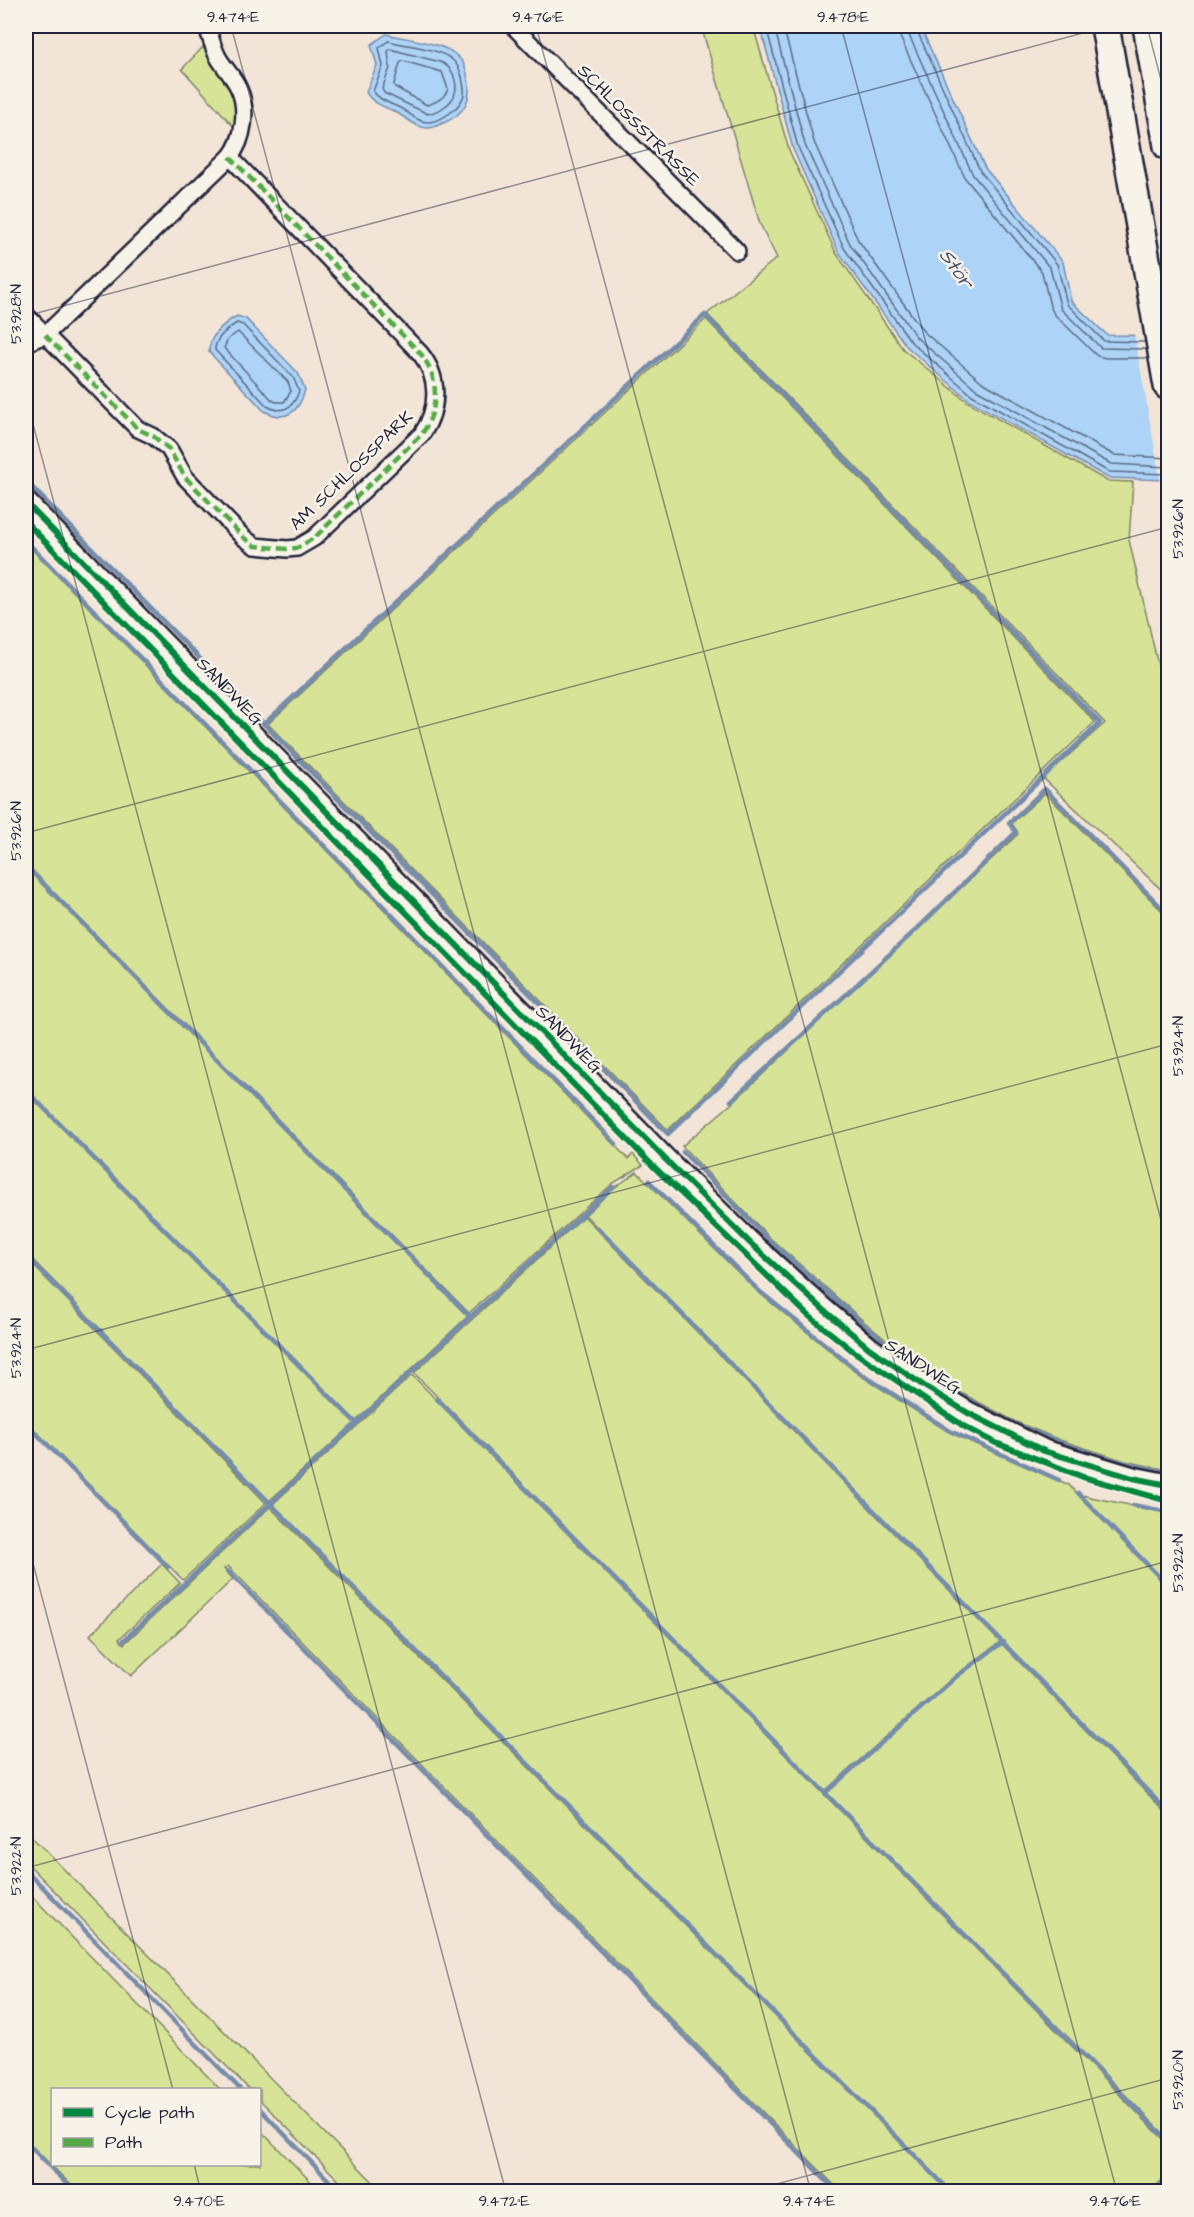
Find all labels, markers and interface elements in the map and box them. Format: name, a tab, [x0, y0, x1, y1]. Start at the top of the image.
text: 9.474°E	[207, 7, 259, 28]
text: 9.476°E	[512, 7, 564, 28]
text: 9.478°E	[817, 7, 869, 28]
street label: SCHLOSSSTRASSE	[572, 59, 706, 192]
water label: Stör	[932, 243, 981, 296]
text: 53.928°N	[6, 284, 27, 344]
street label: AM SCHLOSSPARK	[284, 405, 419, 536]
text: 53.926°N	[1168, 499, 1189, 559]
street label: SANDWEG	[191, 652, 269, 731]
text: 53.926°N	[6, 801, 27, 861]
street label: SANDWEG	[530, 1000, 608, 1079]
text: 53.924°N	[1168, 1016, 1189, 1076]
text: 53.924°N	[6, 1318, 27, 1378]
street label: SANDWEG	[880, 1332, 966, 1401]
text: 53.922°N	[1168, 1534, 1189, 1592]
text: 53.922°N	[6, 1837, 27, 1895]
text: 53.920°N	[1168, 2050, 1189, 2110]
legend	[51, 2088, 261, 2166]
text: Cycle path	[105, 2100, 194, 2126]
text: Path	[105, 2130, 142, 2155]
text: 9.470°E	[173, 2191, 225, 2212]
text: 9.472°E	[479, 2191, 530, 2212]
text: 9.474°E	[783, 2191, 835, 2212]
text: 9.476°E	[1089, 2191, 1141, 2212]

